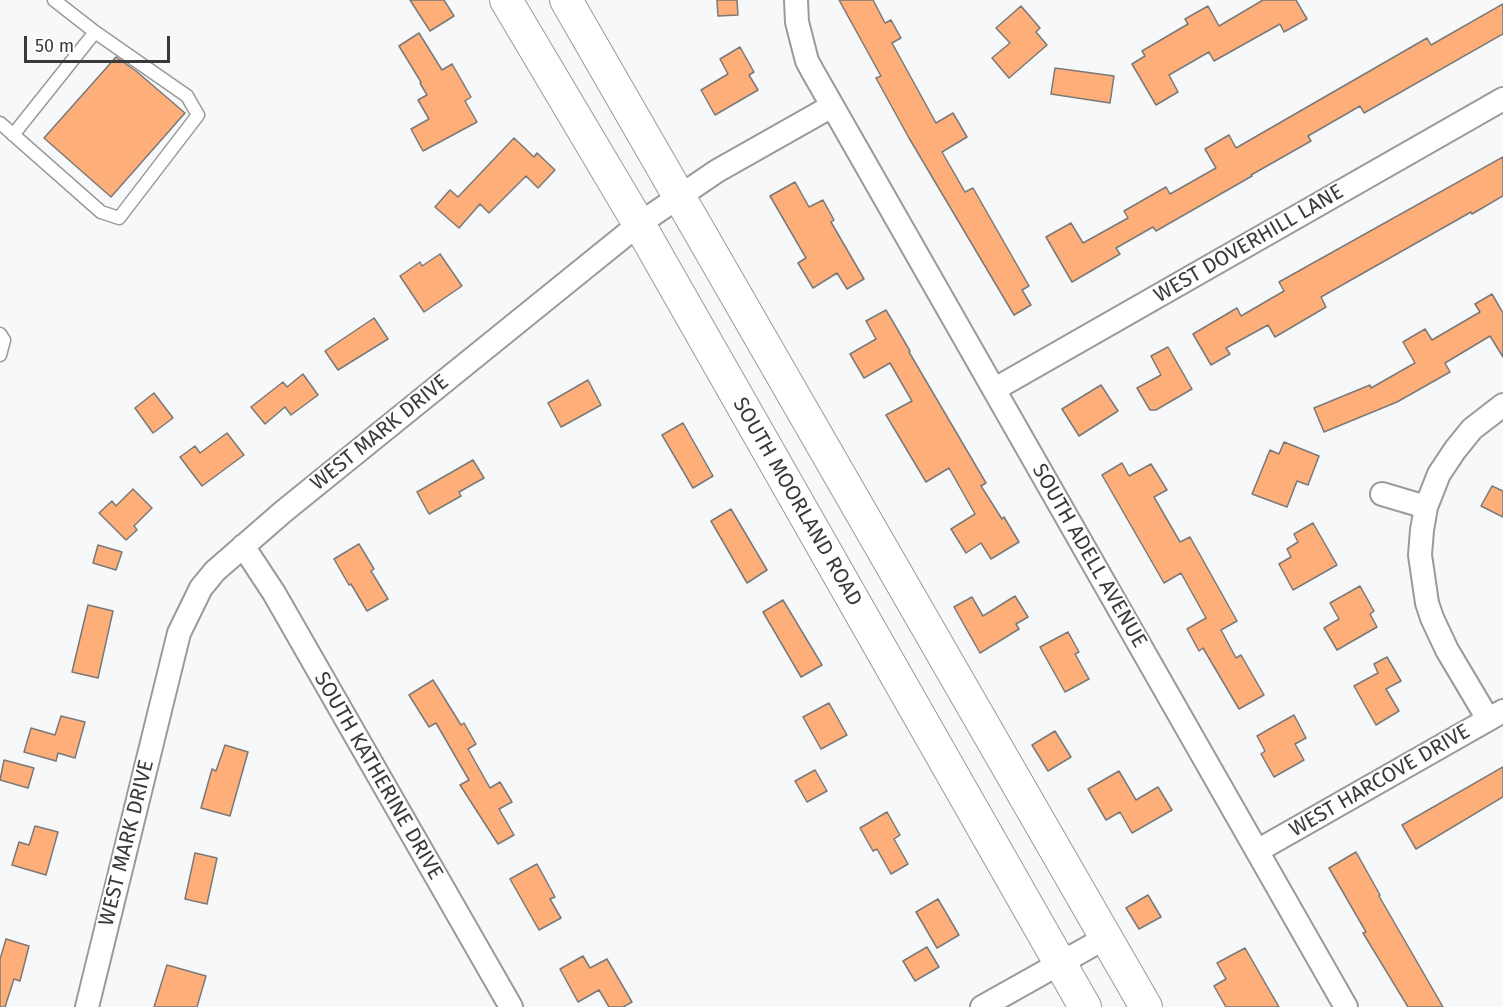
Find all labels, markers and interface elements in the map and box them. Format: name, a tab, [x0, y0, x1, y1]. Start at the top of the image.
scale bar	[27, 24, 172, 62]
text: 50 m	[35, 35, 74, 57]
street label: WEST DOVERHILL LANE	[1150, 179, 1348, 309]
street label: WEST MARK DRIVE	[306, 370, 454, 496]
street label: SOUTH MOORLAND ROAD	[727, 393, 867, 611]
street label: SOUTH ADELL AVENUE	[1026, 460, 1152, 652]
street label: SOUTH KATHERINE DRIVE	[308, 668, 448, 884]
street label: WEST HARCOVE DRIVE	[1285, 719, 1475, 843]
street label: WEST MARK DRIVE	[94, 757, 160, 929]

